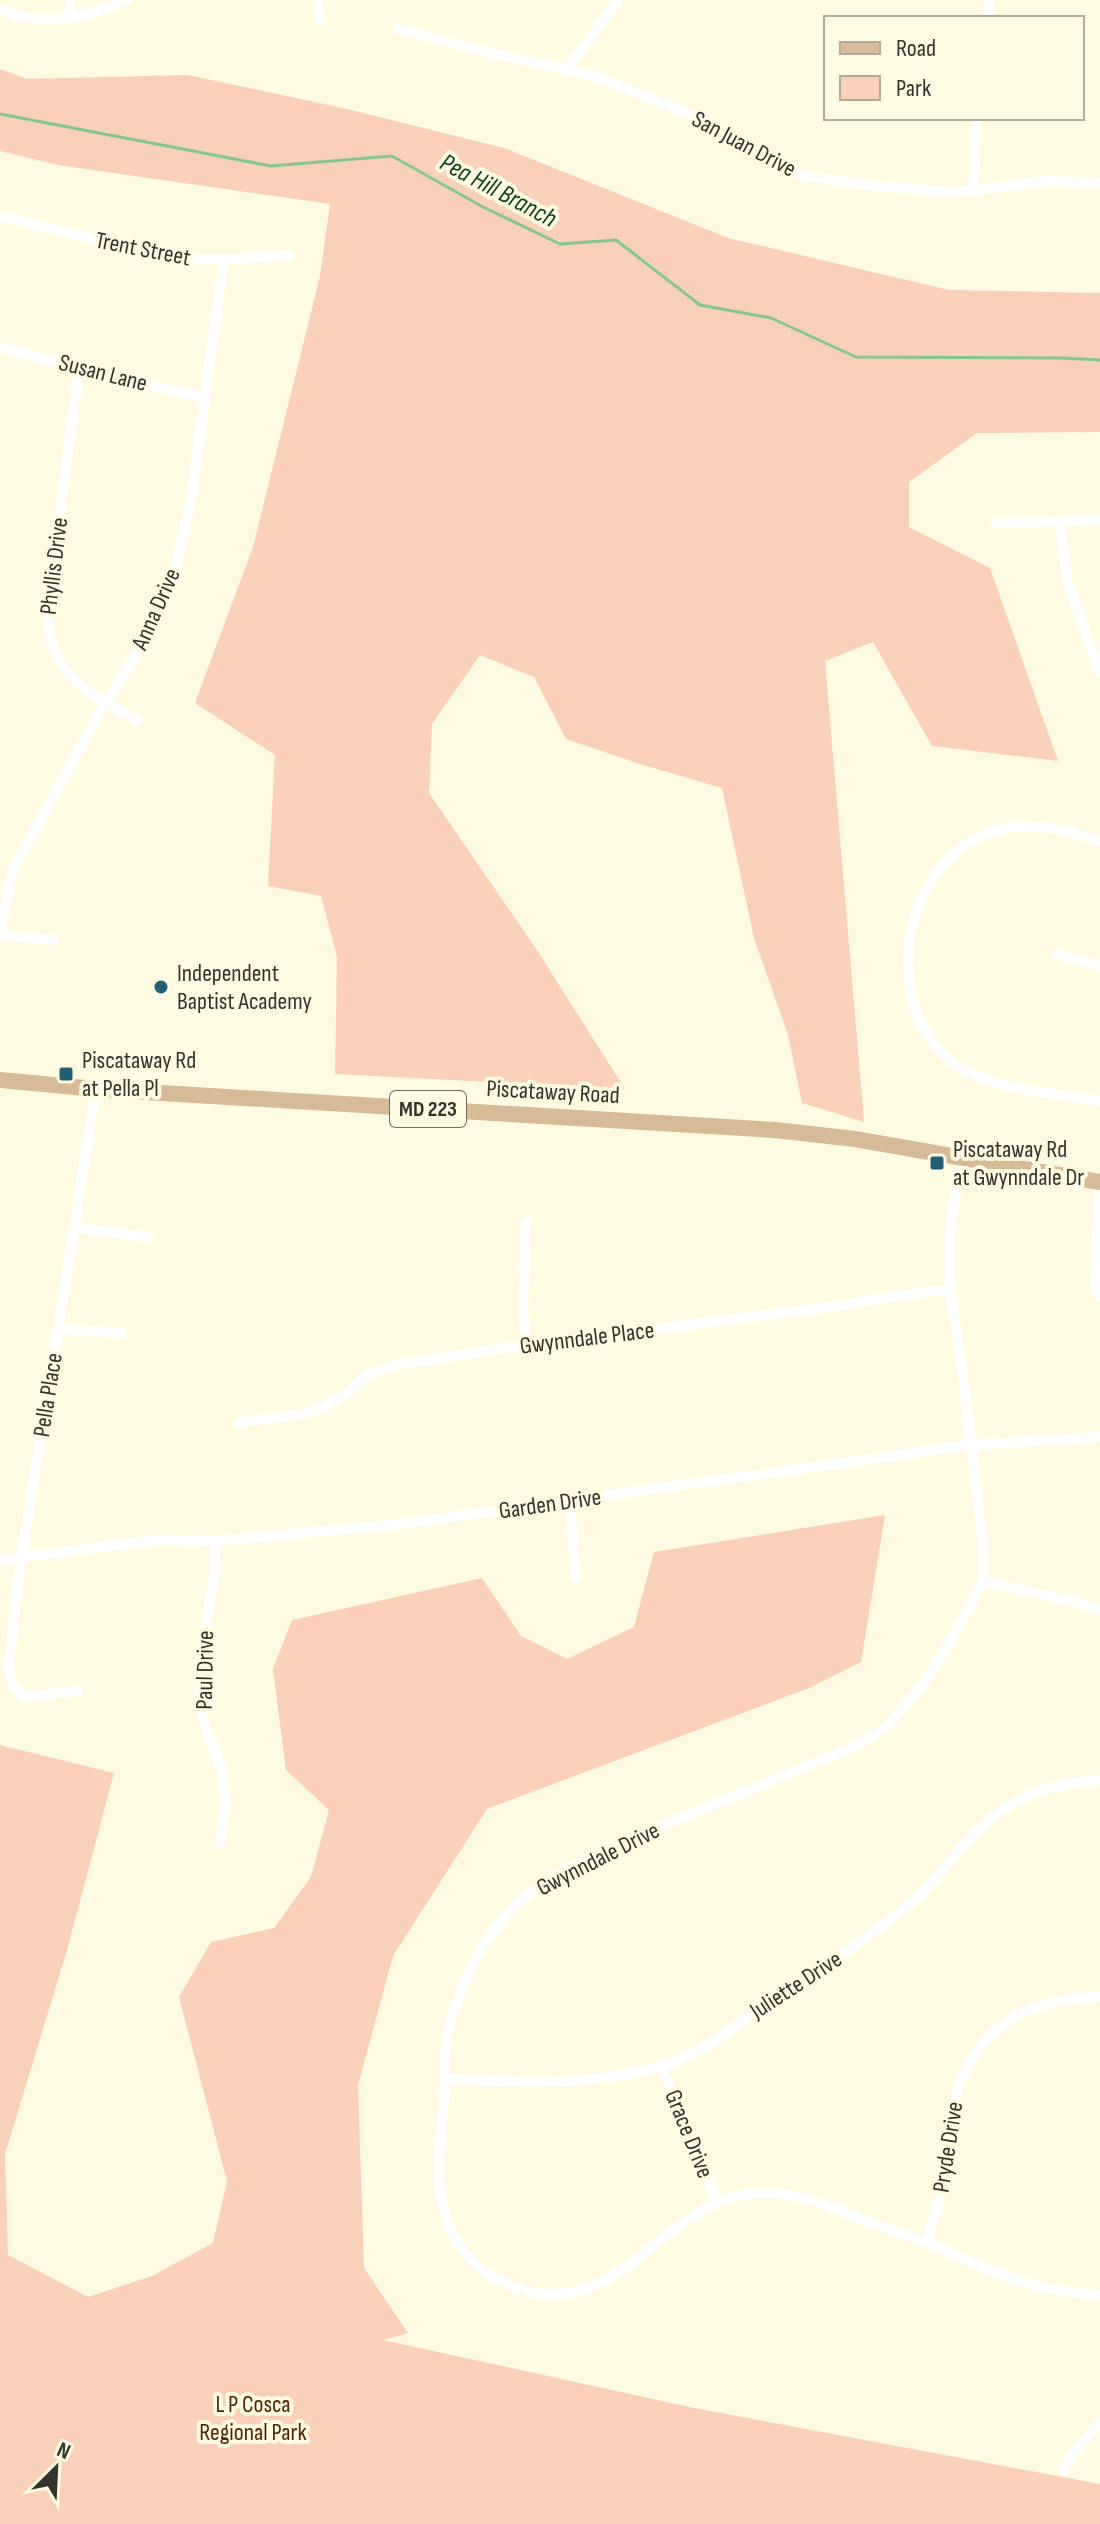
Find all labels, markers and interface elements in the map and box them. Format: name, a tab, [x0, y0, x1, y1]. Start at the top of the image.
legend	[824, 16, 1084, 120]
text: Road	[896, 34, 936, 63]
text: Park	[896, 74, 931, 103]
street label: San Juan Drive	[687, 104, 801, 184]
water label: Pea Hill Branch	[434, 147, 562, 235]
street label: Trent Street	[93, 226, 193, 272]
street label: Susan Lane	[56, 348, 150, 398]
street label: Phyllis Drive	[34, 516, 74, 616]
street label: Anna Drive	[125, 564, 187, 655]
place label: Independent Baptist Academy	[177, 959, 312, 1016]
marker: Independent Baptist Academy	[152, 978, 170, 996]
place label: Piscataway Rd at Pella Pl	[82, 1046, 196, 1103]
marker: Piscataway Rd at Pella Pl	[57, 1065, 75, 1083]
street label: Piscataway Road	[486, 1074, 620, 1110]
road number: MD 223	[390, 1091, 466, 1127]
place label: Piscataway Rd at Gwynndale Dr	[953, 1135, 1084, 1192]
marker: Piscataway Rd at Gwynndale Dr	[928, 1154, 946, 1172]
street label: Gwynndale Place	[518, 1315, 656, 1361]
street label: Pella Place	[27, 1351, 69, 1439]
street label: Garden Drive	[497, 1482, 603, 1526]
street label: Paul Drive	[190, 1630, 220, 1710]
street label: Gwynndale Drive	[532, 1816, 664, 1902]
street label: Juliette Drive	[744, 1945, 847, 2026]
street label: Grace Drive	[658, 2086, 720, 2182]
street label: Pryde Drive	[927, 2099, 969, 2195]
park label: L P Cosca Regional Park	[199, 2390, 307, 2447]
north arrow	[16, 2428, 96, 2508]
text: N	[53, 2436, 74, 2466]

